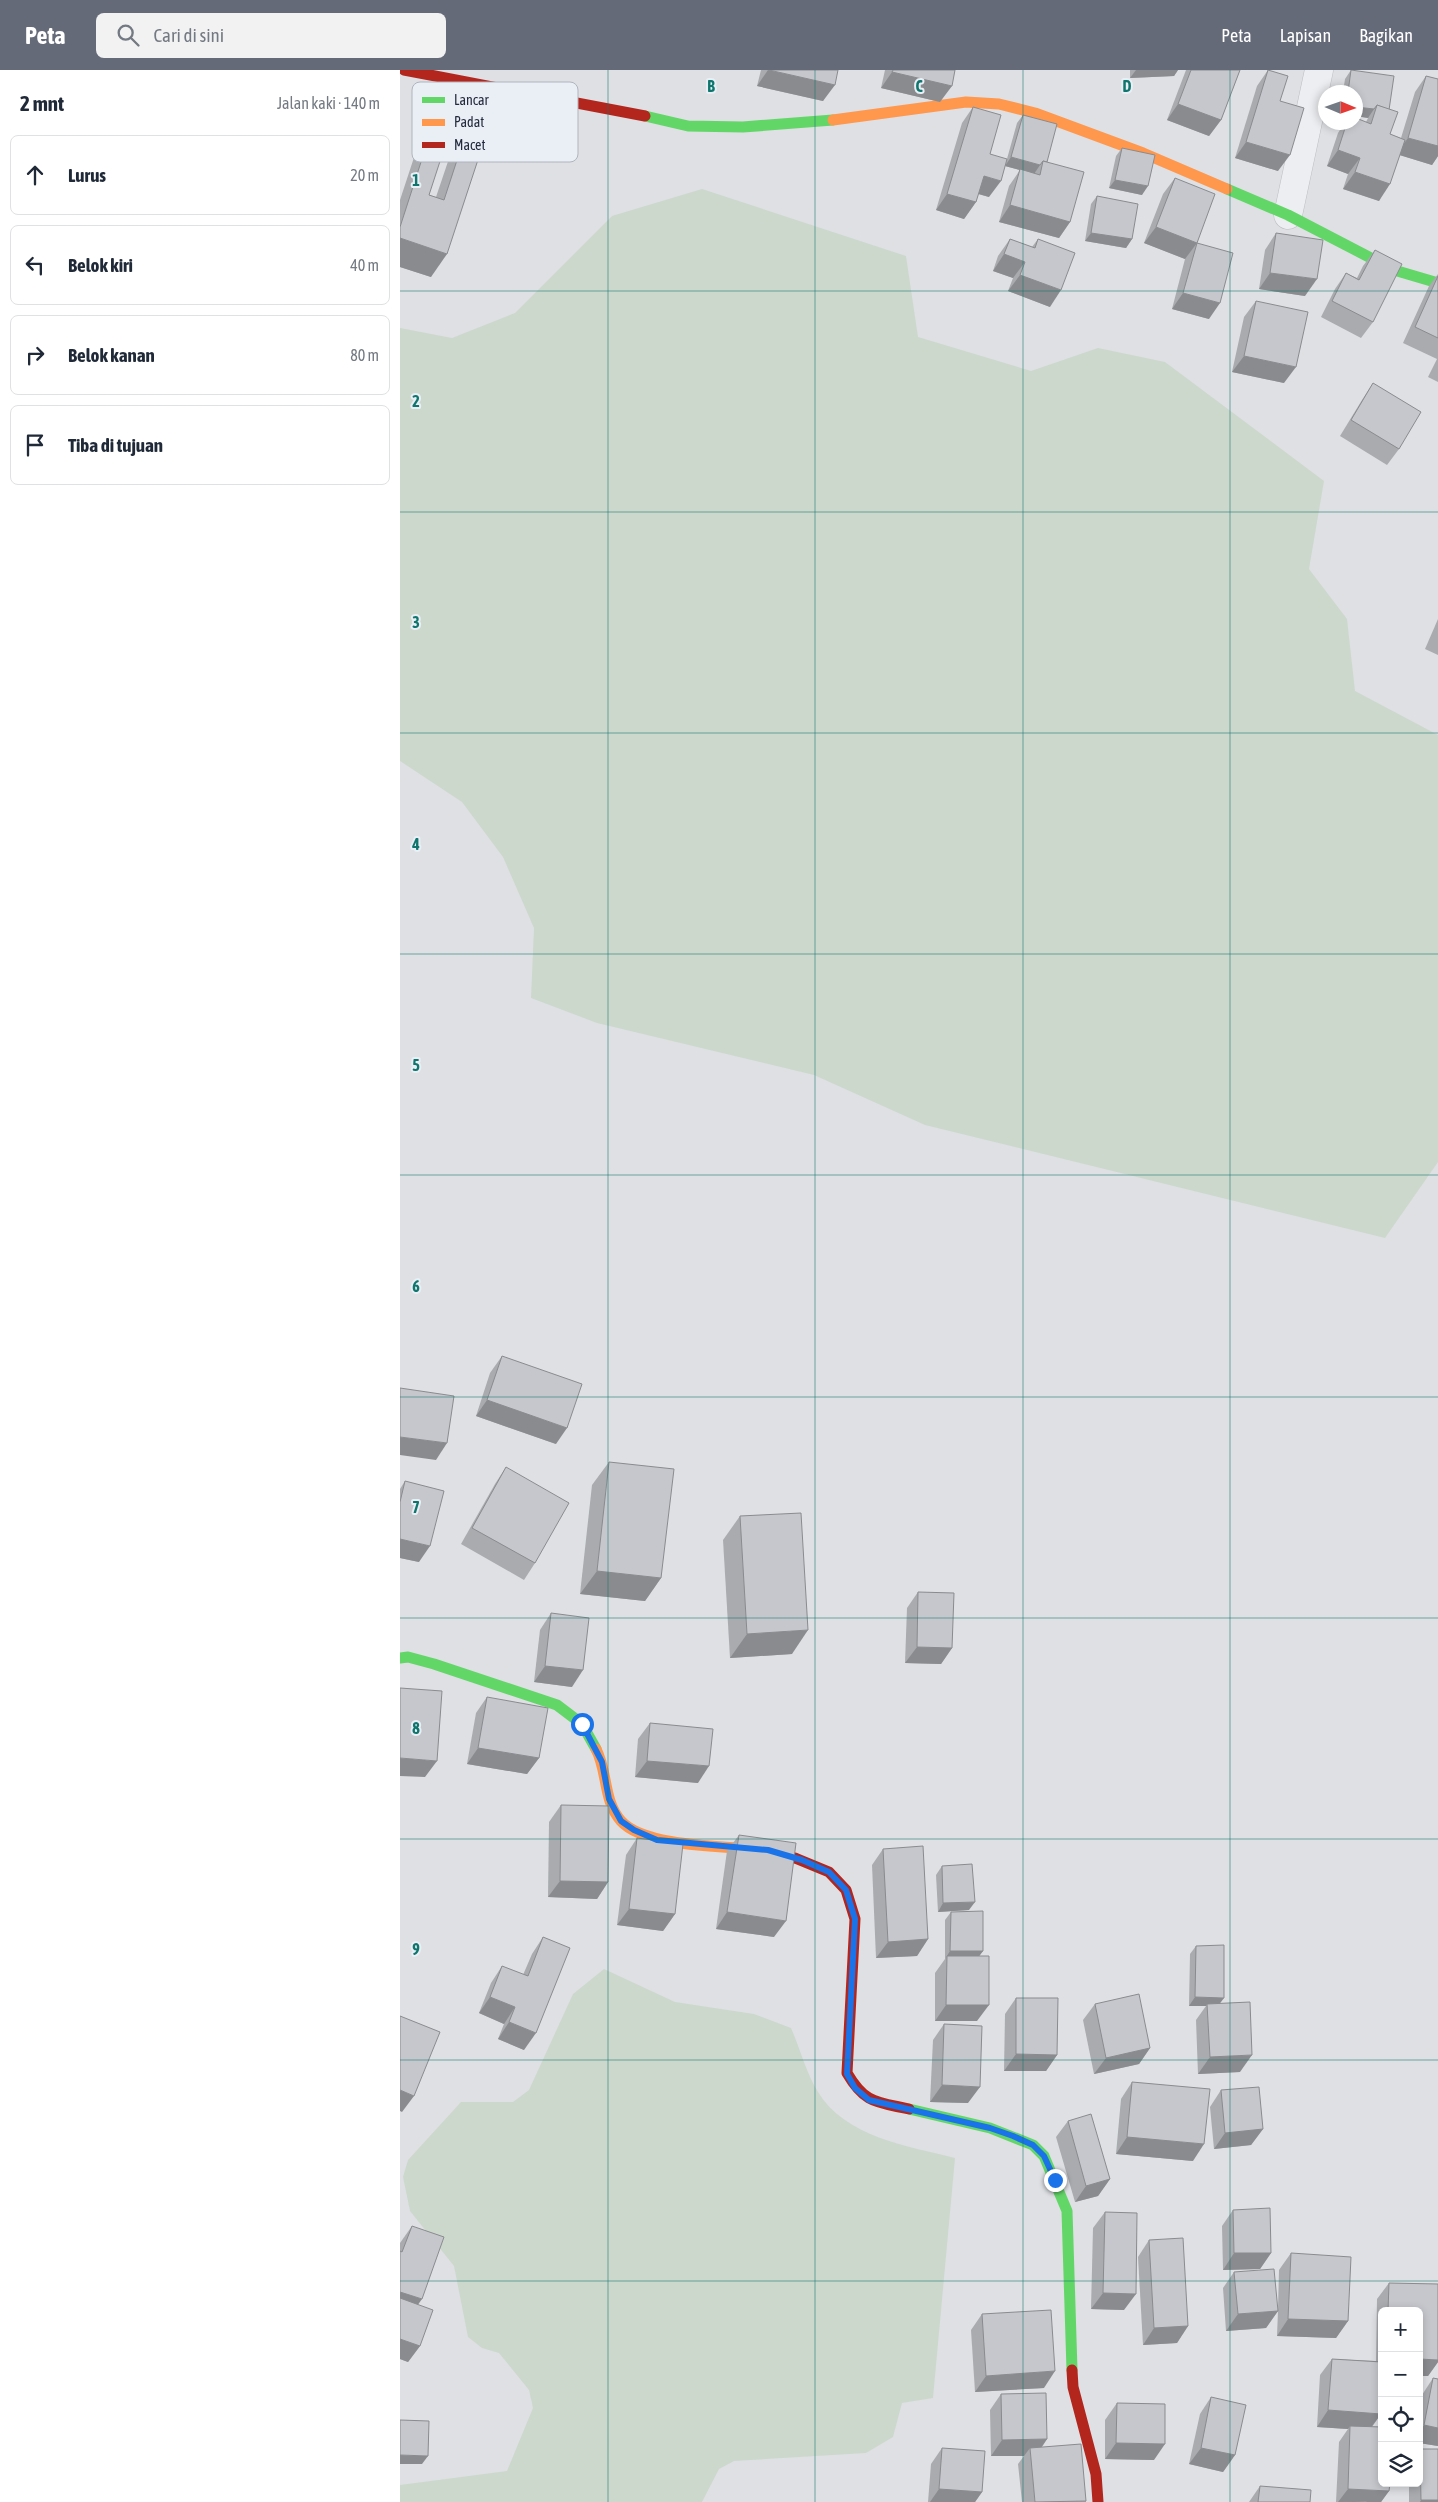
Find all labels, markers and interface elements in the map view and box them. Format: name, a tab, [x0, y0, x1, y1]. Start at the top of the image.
search box	[96, 13, 446, 58]
icon: search	[114, 21, 142, 49]
text: Peta	[25, 22, 66, 49]
text: Cari di sini	[154, 24, 224, 46]
text: Peta	[1221, 25, 1252, 46]
text: Lapisan	[1280, 25, 1331, 46]
text: Bagikan	[1359, 25, 1413, 46]
text: B	[707, 77, 715, 95]
text: C	[915, 77, 923, 95]
text: D	[1123, 77, 1132, 95]
legend	[412, 82, 578, 162]
north arrow	[1318, 85, 1363, 130]
text: 2 mnt	[20, 91, 64, 115]
text: Lancar	[454, 92, 489, 108]
text: Jalan kaki · 140 m	[277, 94, 380, 112]
text: Padat	[454, 114, 484, 130]
text: Macet	[454, 137, 485, 153]
icon: ahead	[21, 161, 49, 189]
text: Lurus	[68, 164, 106, 186]
text: 20 m	[350, 166, 379, 184]
text: 1	[412, 171, 420, 189]
icon: left	[21, 251, 49, 279]
text: Belok kiri	[68, 254, 133, 276]
text: 40 m	[350, 256, 379, 274]
icon: right	[21, 341, 49, 369]
text: Belok kanan	[68, 344, 155, 366]
text: 80 m	[350, 346, 379, 364]
text: 2	[412, 392, 420, 410]
icon: arrive	[21, 431, 49, 459]
text: Tiba di tujuan	[68, 434, 163, 456]
text: 3	[412, 613, 420, 631]
text: 4	[411, 835, 420, 853]
text: 5	[412, 1056, 420, 1074]
text: 6	[412, 1277, 420, 1295]
text: 7	[412, 1498, 420, 1516]
route start	[571, 1713, 594, 1736]
text: 8	[412, 1719, 420, 1737]
text: 9	[412, 1940, 420, 1958]
route end	[1044, 2169, 1067, 2192]
map controls	[1378, 2307, 1423, 2487]
button: +	[1378, 2307, 1423, 2352]
button: −	[1378, 2352, 1423, 2397]
button: locate	[1378, 2397, 1423, 2442]
button: layers	[1378, 2442, 1423, 2487]

